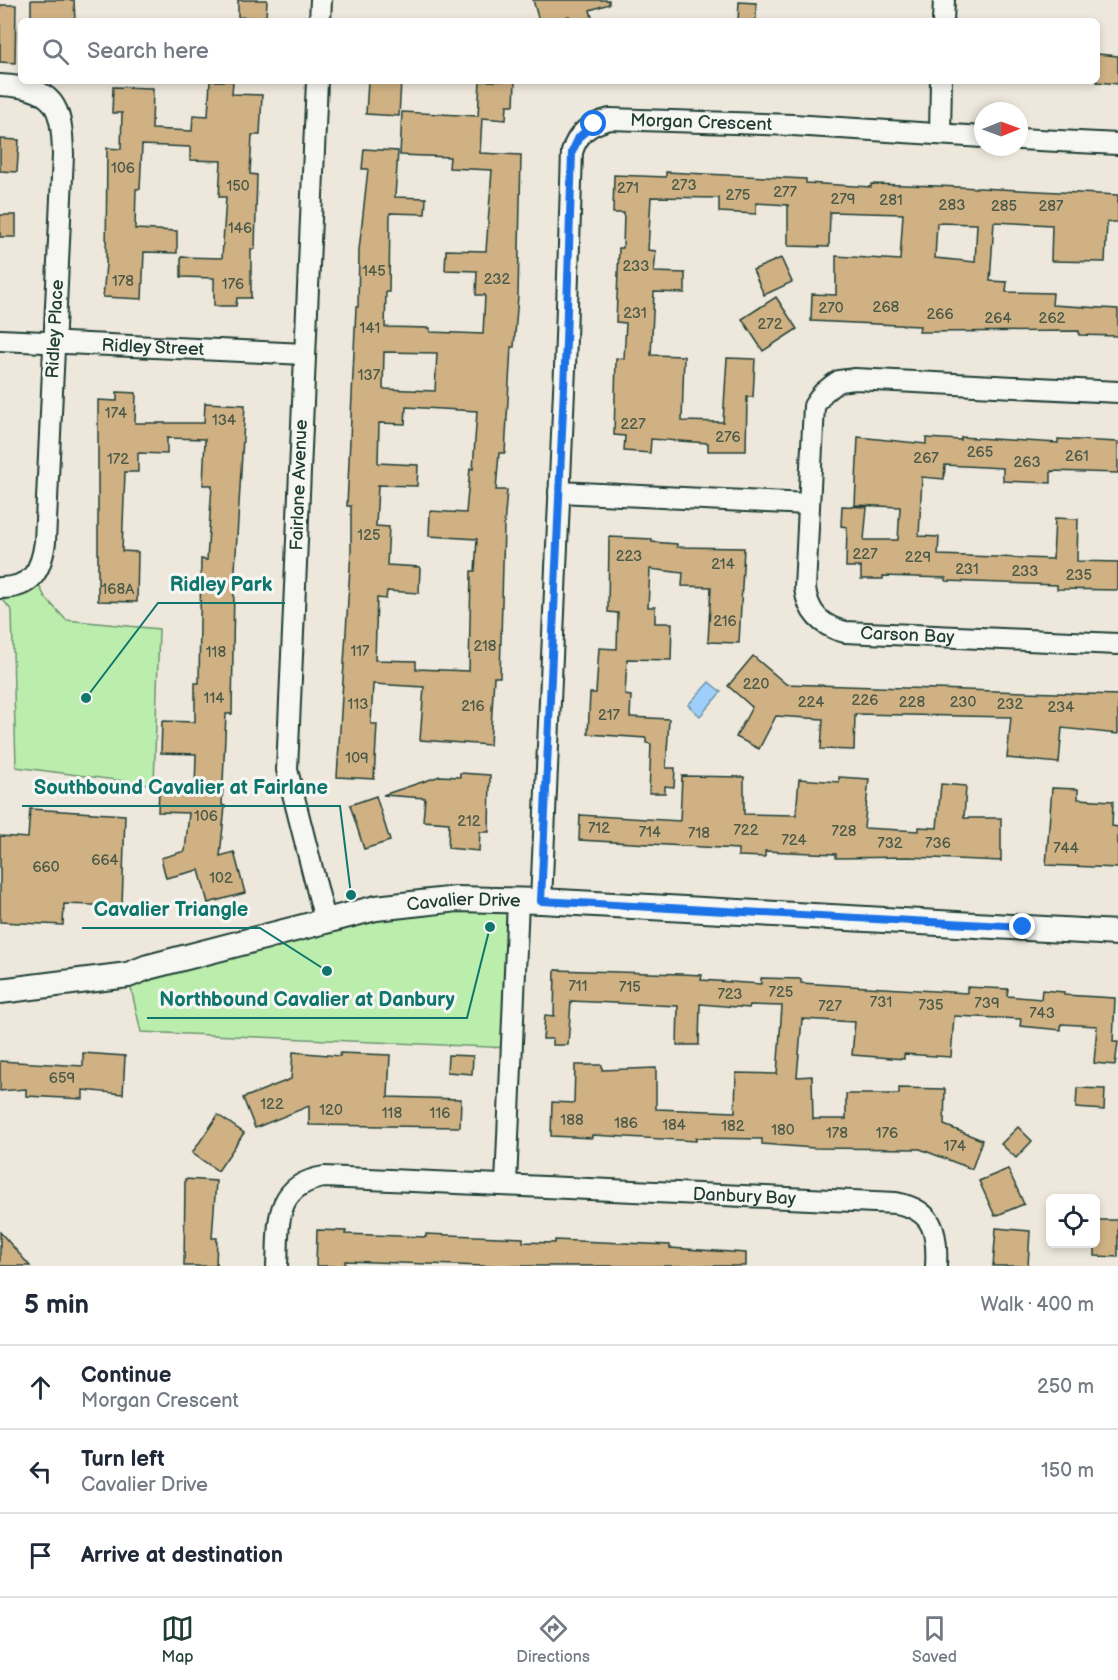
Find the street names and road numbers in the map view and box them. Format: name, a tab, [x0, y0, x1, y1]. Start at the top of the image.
street label: Morgan Crescent	[630, 109, 773, 135]
street label: Ridley Place	[42, 279, 68, 379]
street label: Ridley Street	[101, 334, 205, 360]
street label: Fairlane Avenue	[286, 419, 312, 551]
street label: Carson Bay	[860, 622, 956, 647]
street label: Cavalier Drive	[405, 888, 521, 915]
street label: Danbury Bay	[692, 1183, 797, 1209]

